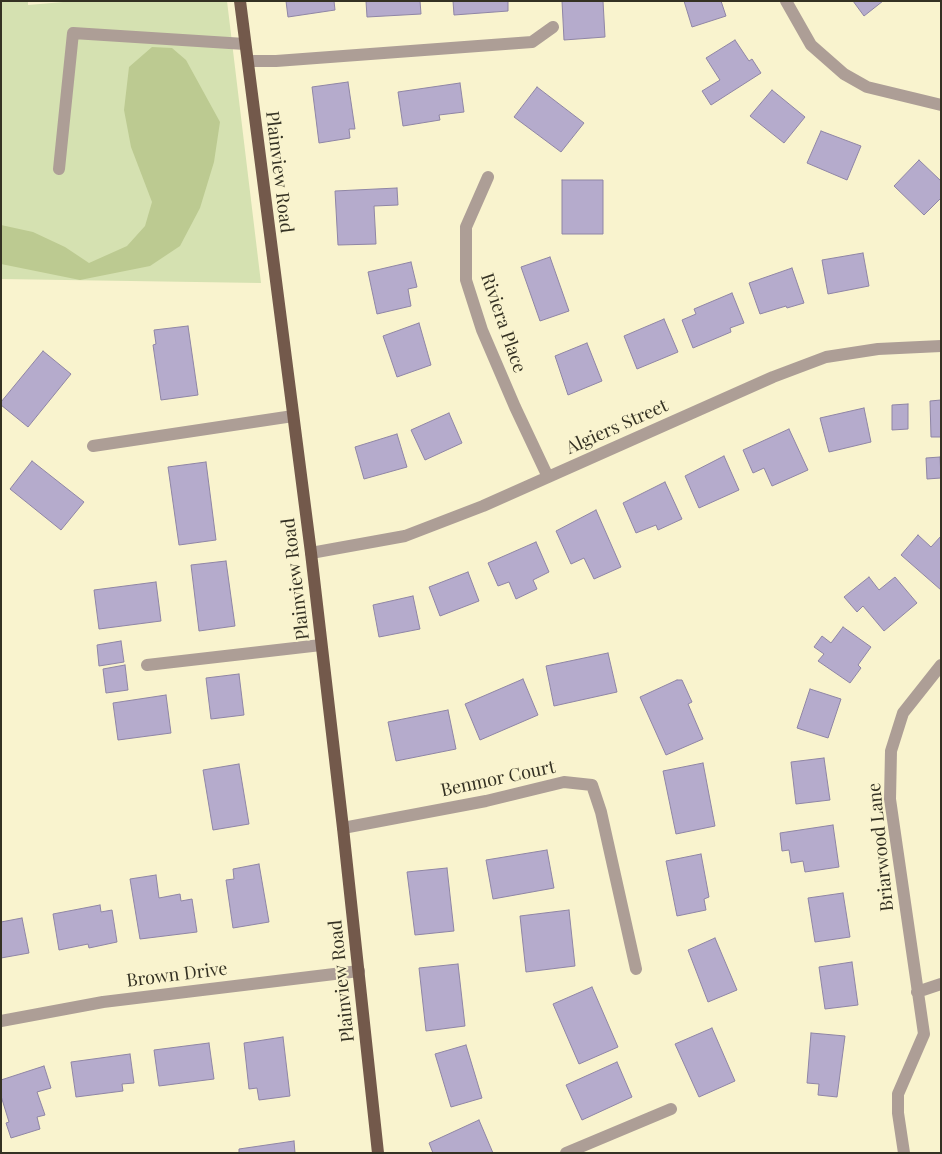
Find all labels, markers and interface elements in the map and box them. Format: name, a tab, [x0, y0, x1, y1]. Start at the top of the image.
street label: Plainview Road	[261, 110, 297, 234]
street label: Riviera Place	[476, 270, 530, 376]
street label: Algiers Street	[563, 395, 671, 459]
street label: Plainview Road	[278, 517, 314, 641]
street label: Benmor Court	[439, 756, 557, 802]
street label: Briarwood Lane	[864, 782, 898, 912]
street label: Plainview Road	[325, 919, 359, 1043]
street label: Brown Drive	[125, 958, 229, 992]

